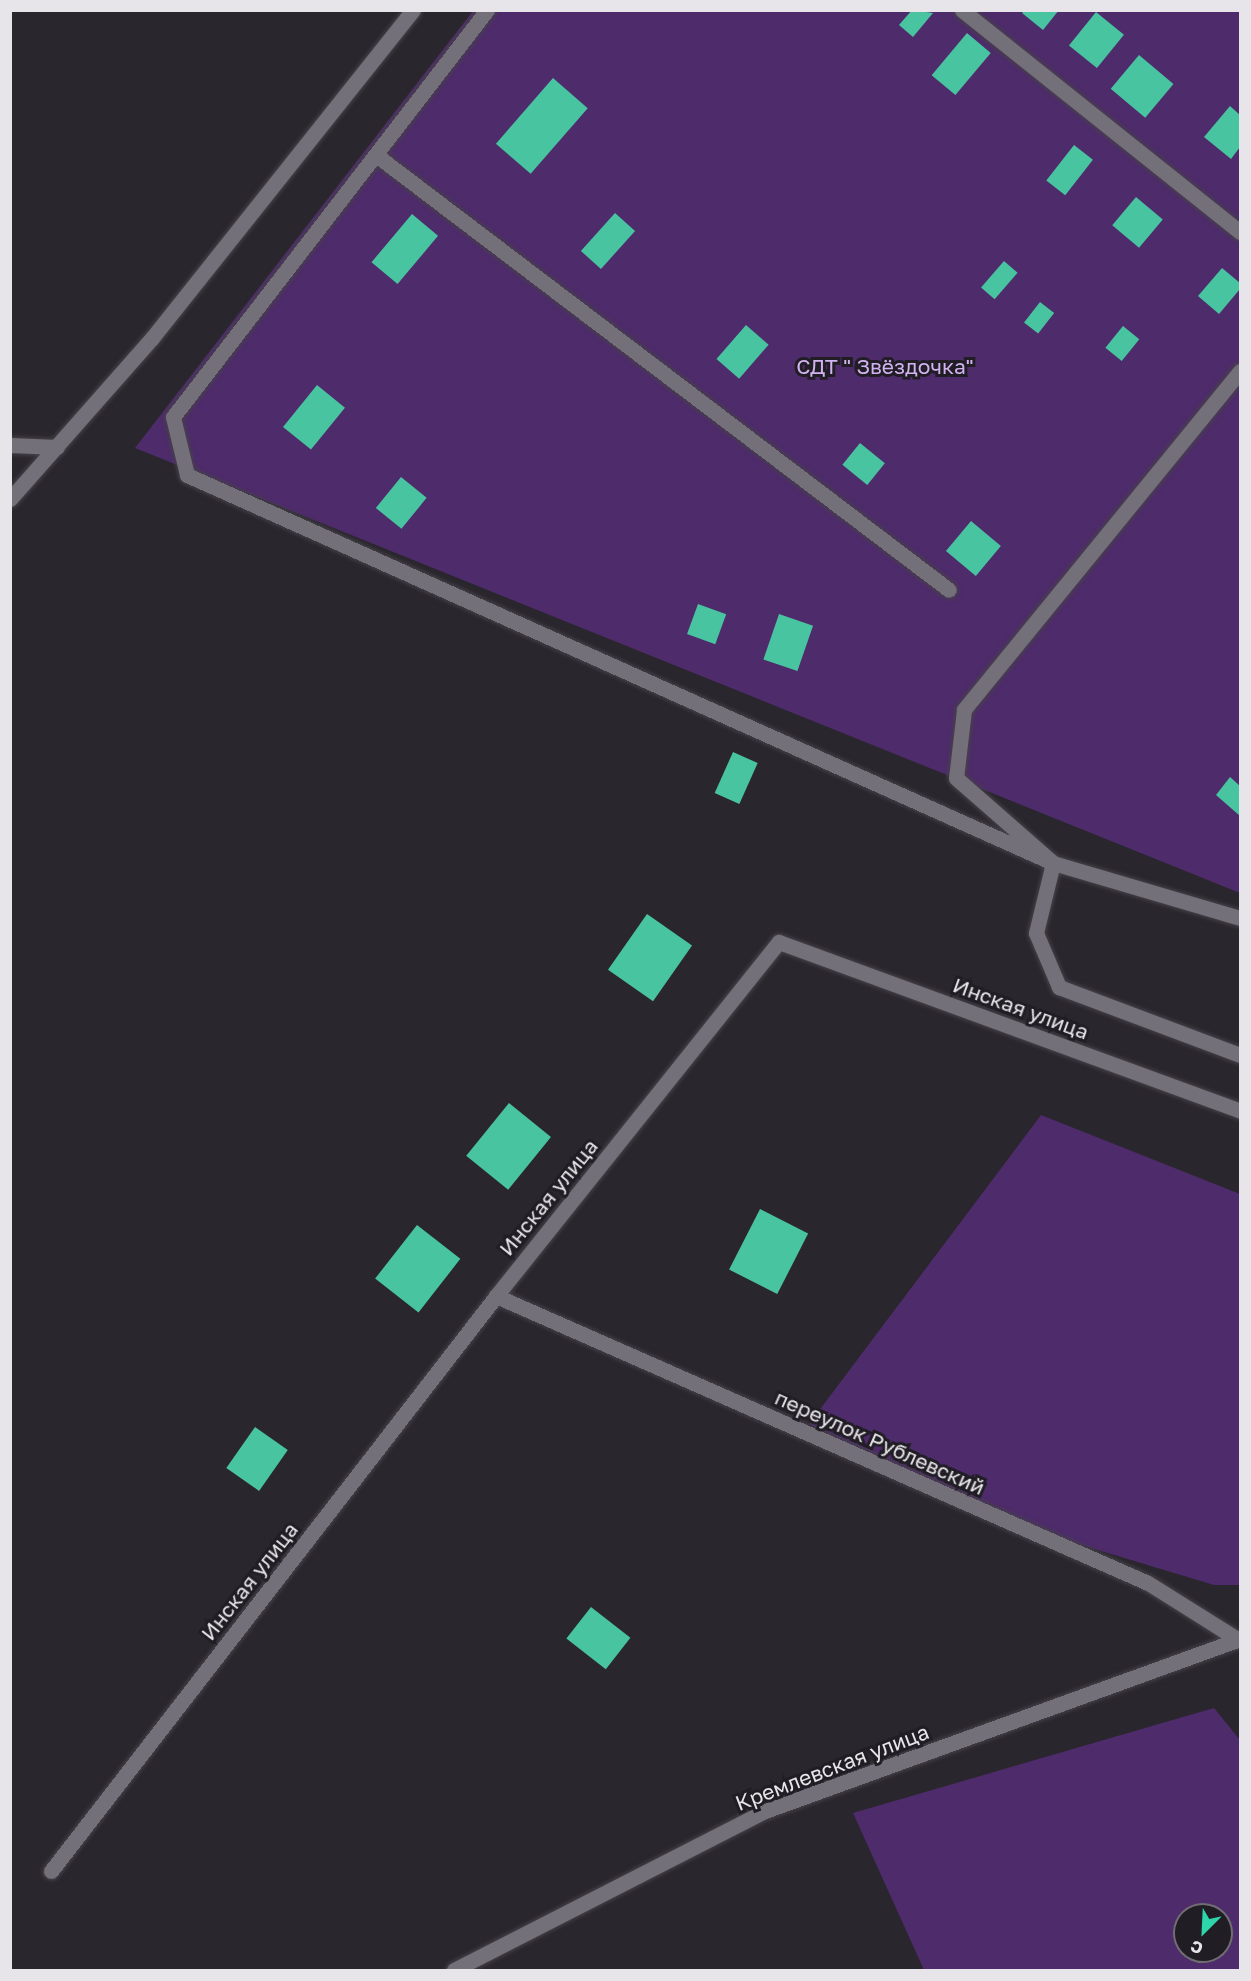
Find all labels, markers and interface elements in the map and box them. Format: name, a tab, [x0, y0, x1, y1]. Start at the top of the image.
park label: СДТ " Звёздочка"	[796, 353, 974, 379]
street label: Инская улица	[950, 972, 1092, 1044]
street label: Инская улица	[493, 1134, 603, 1260]
street label: переулок Рублевский	[771, 1384, 989, 1500]
street label: Инская улица	[195, 1517, 303, 1645]
street label: Кремлевская улица	[732, 1718, 932, 1816]
north arrow	[1173, 1903, 1233, 1963]
text: С	[1187, 1936, 1206, 1959]

